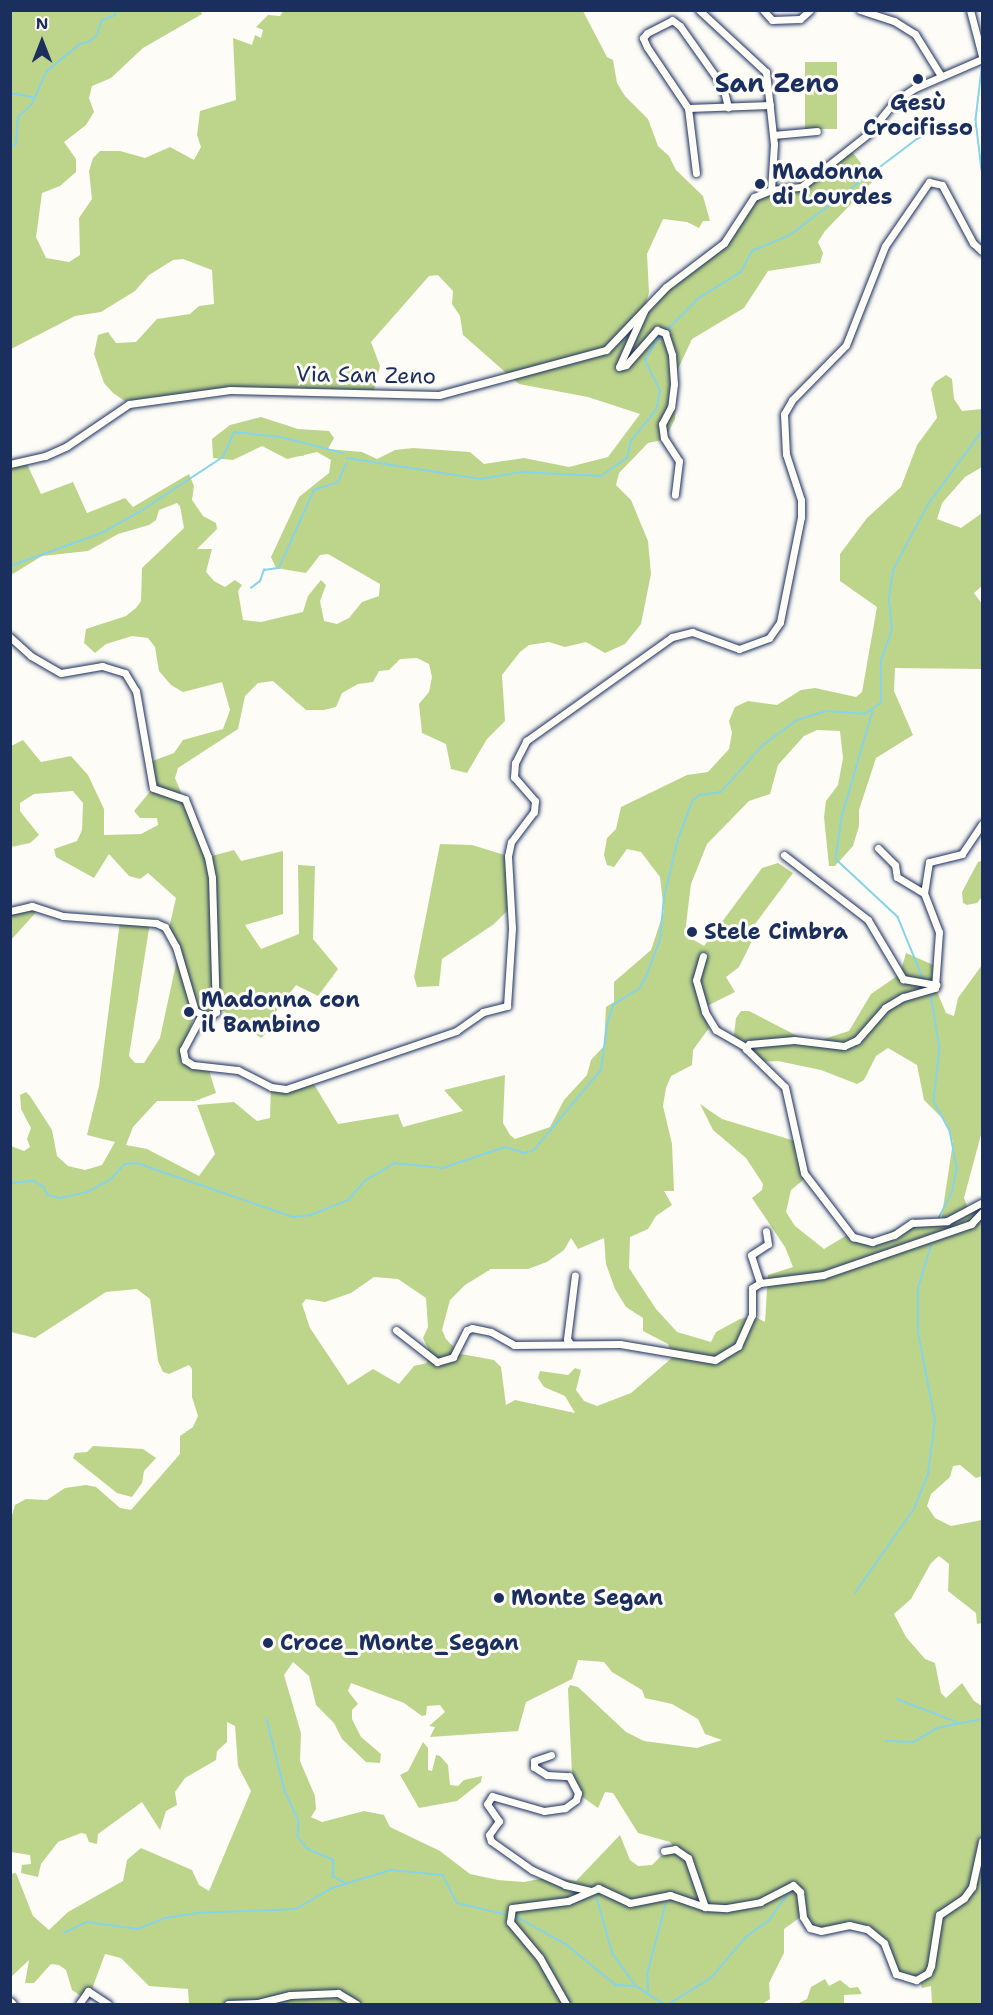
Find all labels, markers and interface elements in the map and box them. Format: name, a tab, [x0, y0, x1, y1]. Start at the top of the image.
north arrow	[12, 12, 72, 72]
text: N	[36, 13, 48, 34]
district label: San Zeno	[715, 67, 839, 99]
marker: Gesù Crocifisso	[911, 72, 925, 86]
place label: Gesù Crocifisso	[863, 89, 973, 140]
place label: Madonna di Lourdes	[772, 158, 892, 210]
marker: Madonna di Lourdes	[753, 177, 767, 191]
street label: Via San Zeno	[296, 361, 436, 389]
place label: Stele Cimbra	[704, 919, 848, 945]
marker: Stele Cimbra	[685, 925, 699, 939]
place label: Madonna con il Bambino	[201, 986, 360, 1038]
marker: Madonna con il Bambino	[182, 1005, 196, 1019]
place label: Monte Segan	[511, 1585, 663, 1611]
marker: Monte Segan	[492, 1591, 506, 1605]
place label: Croce_Monte_Segan	[280, 1630, 519, 1656]
marker: Croce_Monte_Segan	[261, 1636, 275, 1650]

